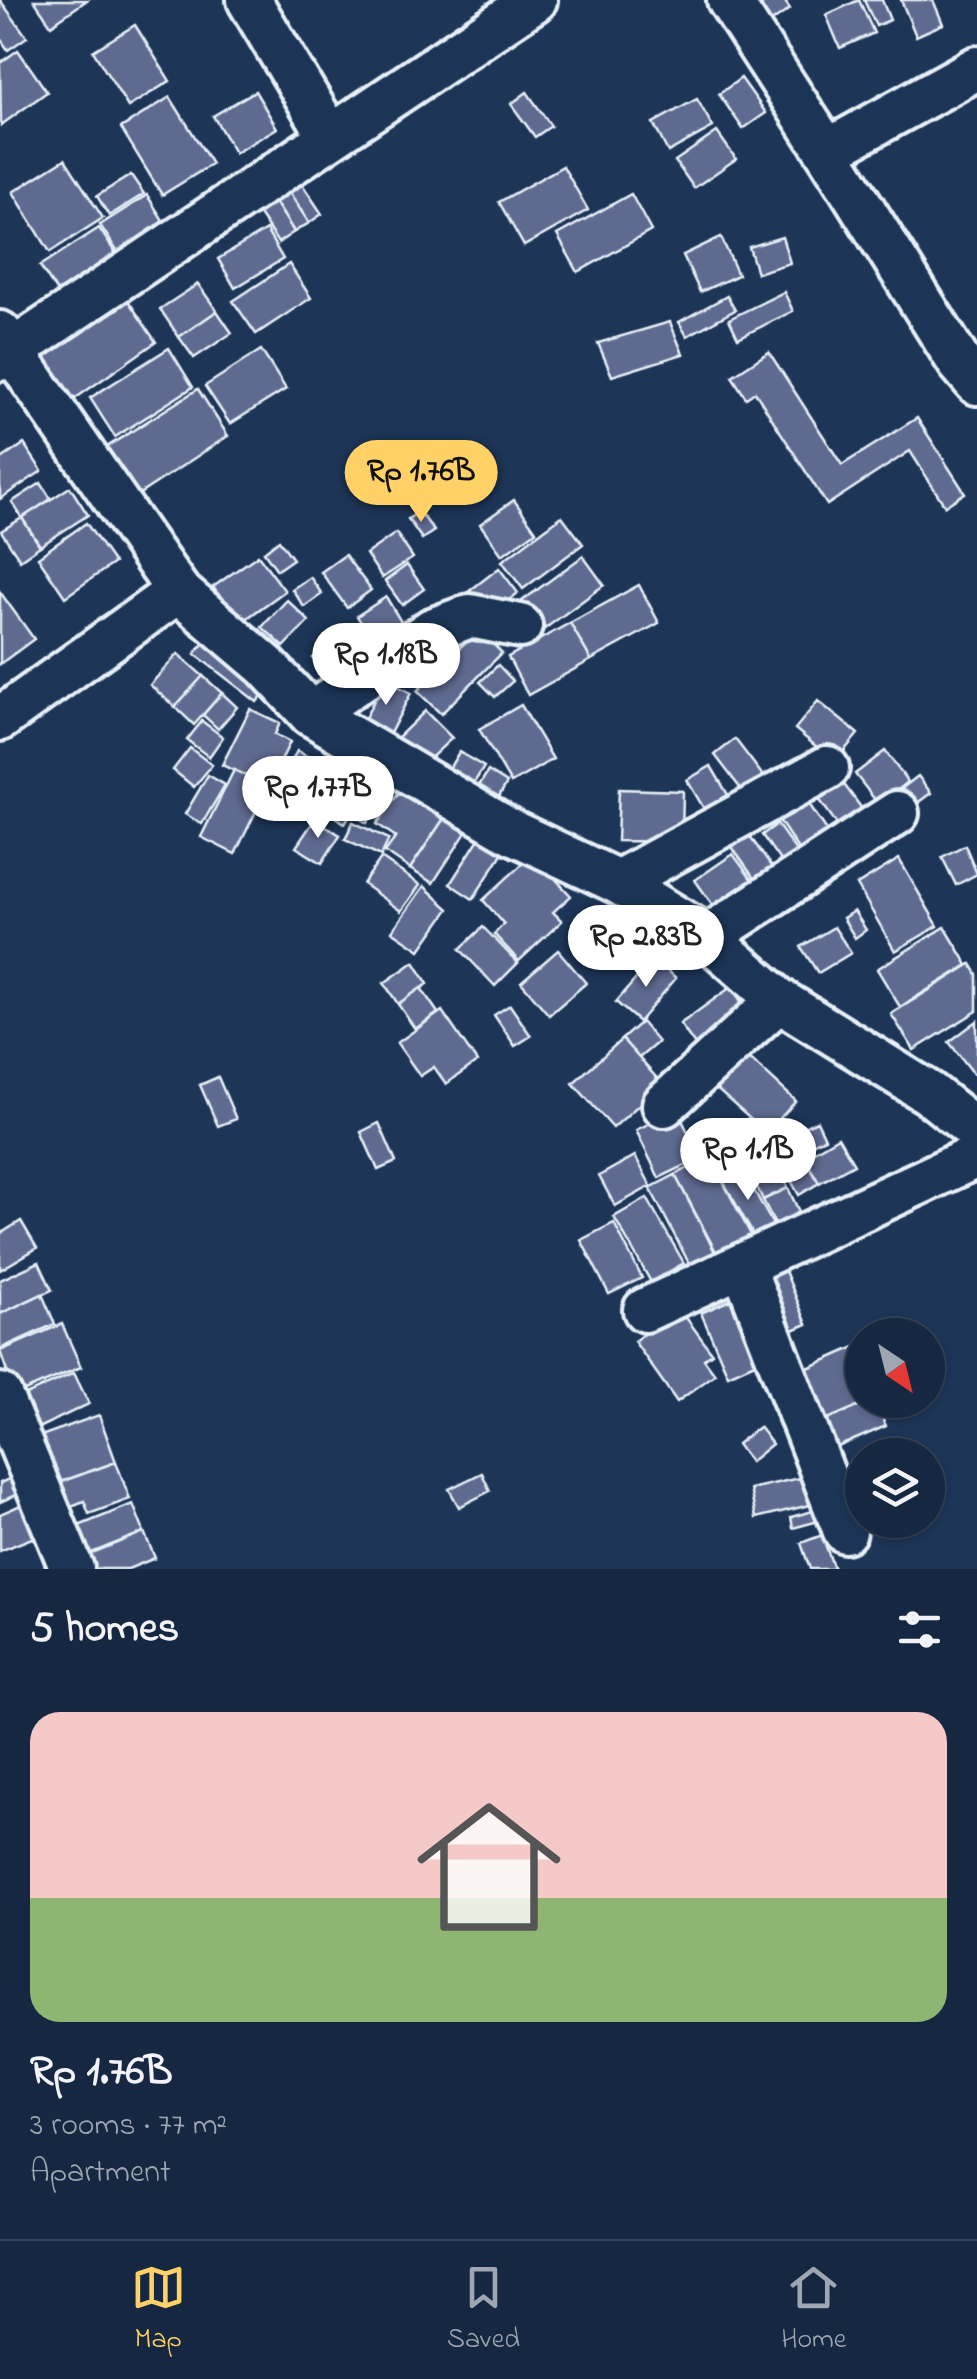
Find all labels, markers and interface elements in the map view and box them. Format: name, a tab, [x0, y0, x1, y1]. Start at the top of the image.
pin: Rp 1.76B	[318, 440, 524, 525]
text: Rp 1.76B	[367, 449, 475, 496]
pin: Rp 1.18B	[283, 623, 489, 708]
text: Rp 1.18B	[334, 632, 438, 679]
pin: Rp 1.77B	[215, 756, 421, 841]
text: Rp 1.77B	[264, 765, 372, 812]
pin: Rp 2.83B	[543, 905, 749, 990]
text: Rp 2.83B	[590, 914, 702, 961]
pin: Rp 1.1B	[656, 1118, 840, 1203]
text: Rp 1.1B	[702, 1127, 794, 1174]
north arrow	[845, 1318, 945, 1418]
map controls	[845, 1318, 945, 1538]
button: layers	[845, 1438, 945, 1538]
text: 5 homes	[30, 1599, 179, 1660]
icon: filters	[892, 1602, 947, 1657]
icon: home	[399, 1777, 579, 1957]
text: Rp 1.76B	[30, 2042, 173, 2103]
text: 3 rooms · 77 m²	[30, 2103, 227, 2150]
text: Apartment	[30, 2150, 171, 2197]
tab: Map	[131, 2260, 186, 2361]
tab: Saved	[447, 2260, 520, 2361]
tab: Home	[781, 2260, 846, 2361]

